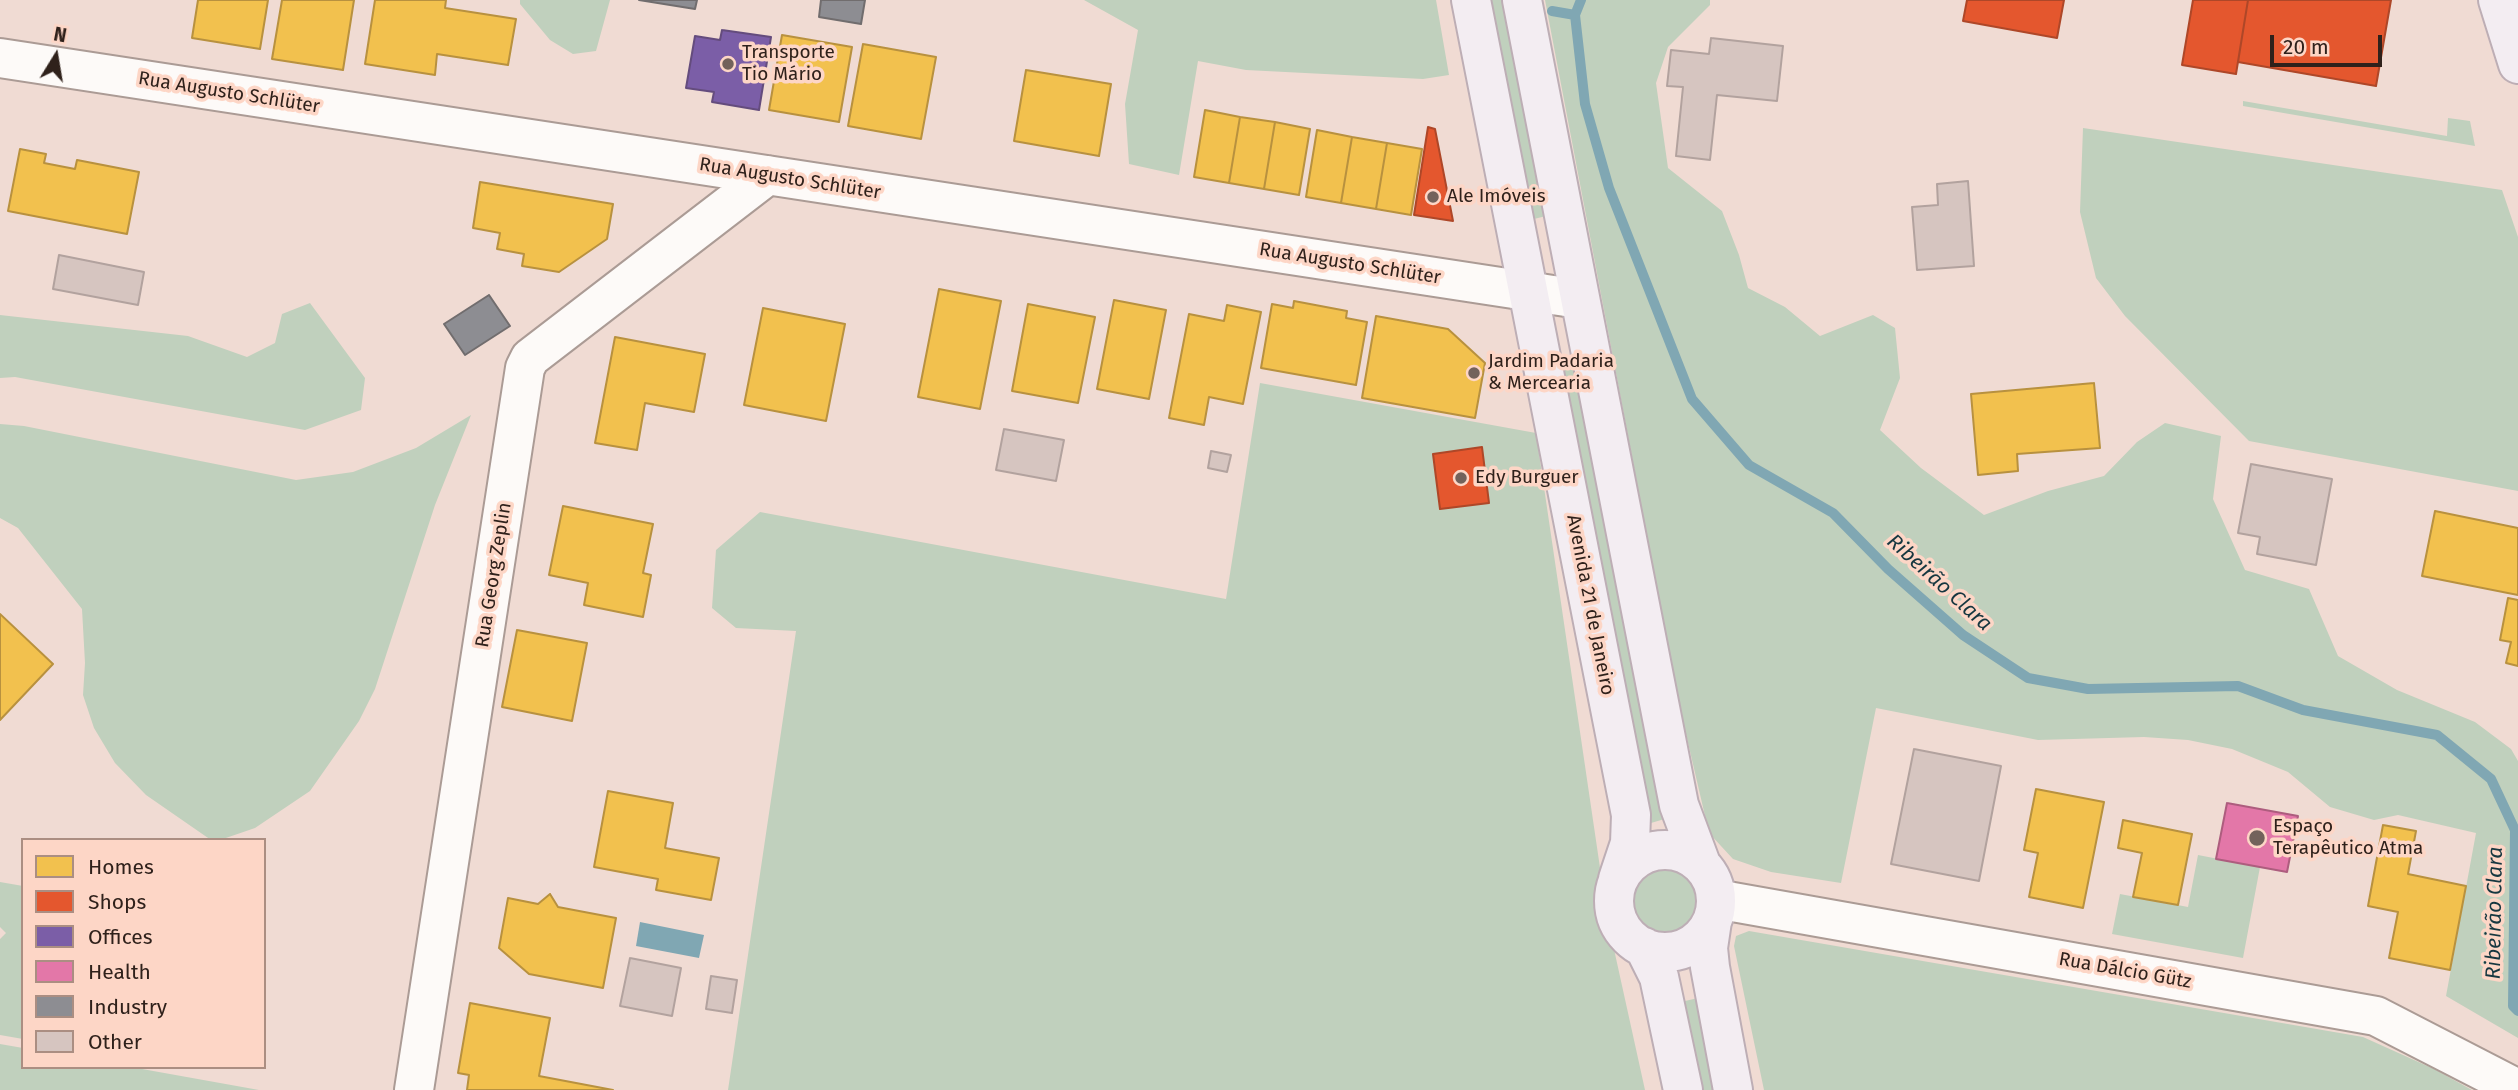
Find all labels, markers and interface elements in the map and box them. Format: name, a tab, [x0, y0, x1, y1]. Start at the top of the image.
north arrow	[21, 21, 91, 91]
scale bar	[2273, 21, 2385, 65]
text: N	[52, 22, 68, 47]
text: 20 m	[2283, 34, 2329, 60]
place label: Transporte Tio Mário	[742, 42, 835, 86]
marker: Transporte Tio Mário	[720, 56, 736, 72]
street label: Rua Augusto Schlüter	[137, 67, 321, 119]
street label: Rua Augusto Schlüter	[698, 153, 882, 205]
place label: Ale Imóveis	[1447, 186, 1546, 208]
marker: Ale Imóveis	[1425, 189, 1441, 205]
street label: Rua Augusto Schlüter	[1258, 238, 1442, 290]
place label: Jardim Padaria & Mercearia	[1488, 351, 1614, 395]
marker: Jardim Padaria & Mercearia	[1466, 365, 1482, 381]
place label: Edy Burguer	[1475, 467, 1579, 489]
marker: Edy Burguer	[1453, 470, 1469, 486]
street label: Rua Georg Zeplin	[471, 501, 517, 649]
street label: Avenida 21 de Janeiro	[1561, 513, 1619, 697]
water label: Ribeirão Clara	[1881, 529, 1997, 637]
place label: Espaço Terapêutico Atma	[2273, 816, 2423, 860]
marker: Espaço Terapêutico Atma	[2247, 828, 2267, 848]
legend	[21, 838, 266, 1069]
water label: Ribeirão Clara	[2481, 846, 2509, 980]
text: Homes	[88, 854, 154, 880]
text: Shops	[88, 889, 146, 915]
text: Offices	[88, 924, 153, 950]
street label: Rua Dálcio Gütz	[2057, 948, 2193, 994]
text: Health	[88, 959, 151, 985]
text: Industry	[88, 994, 167, 1020]
text: Other	[88, 1029, 142, 1055]

